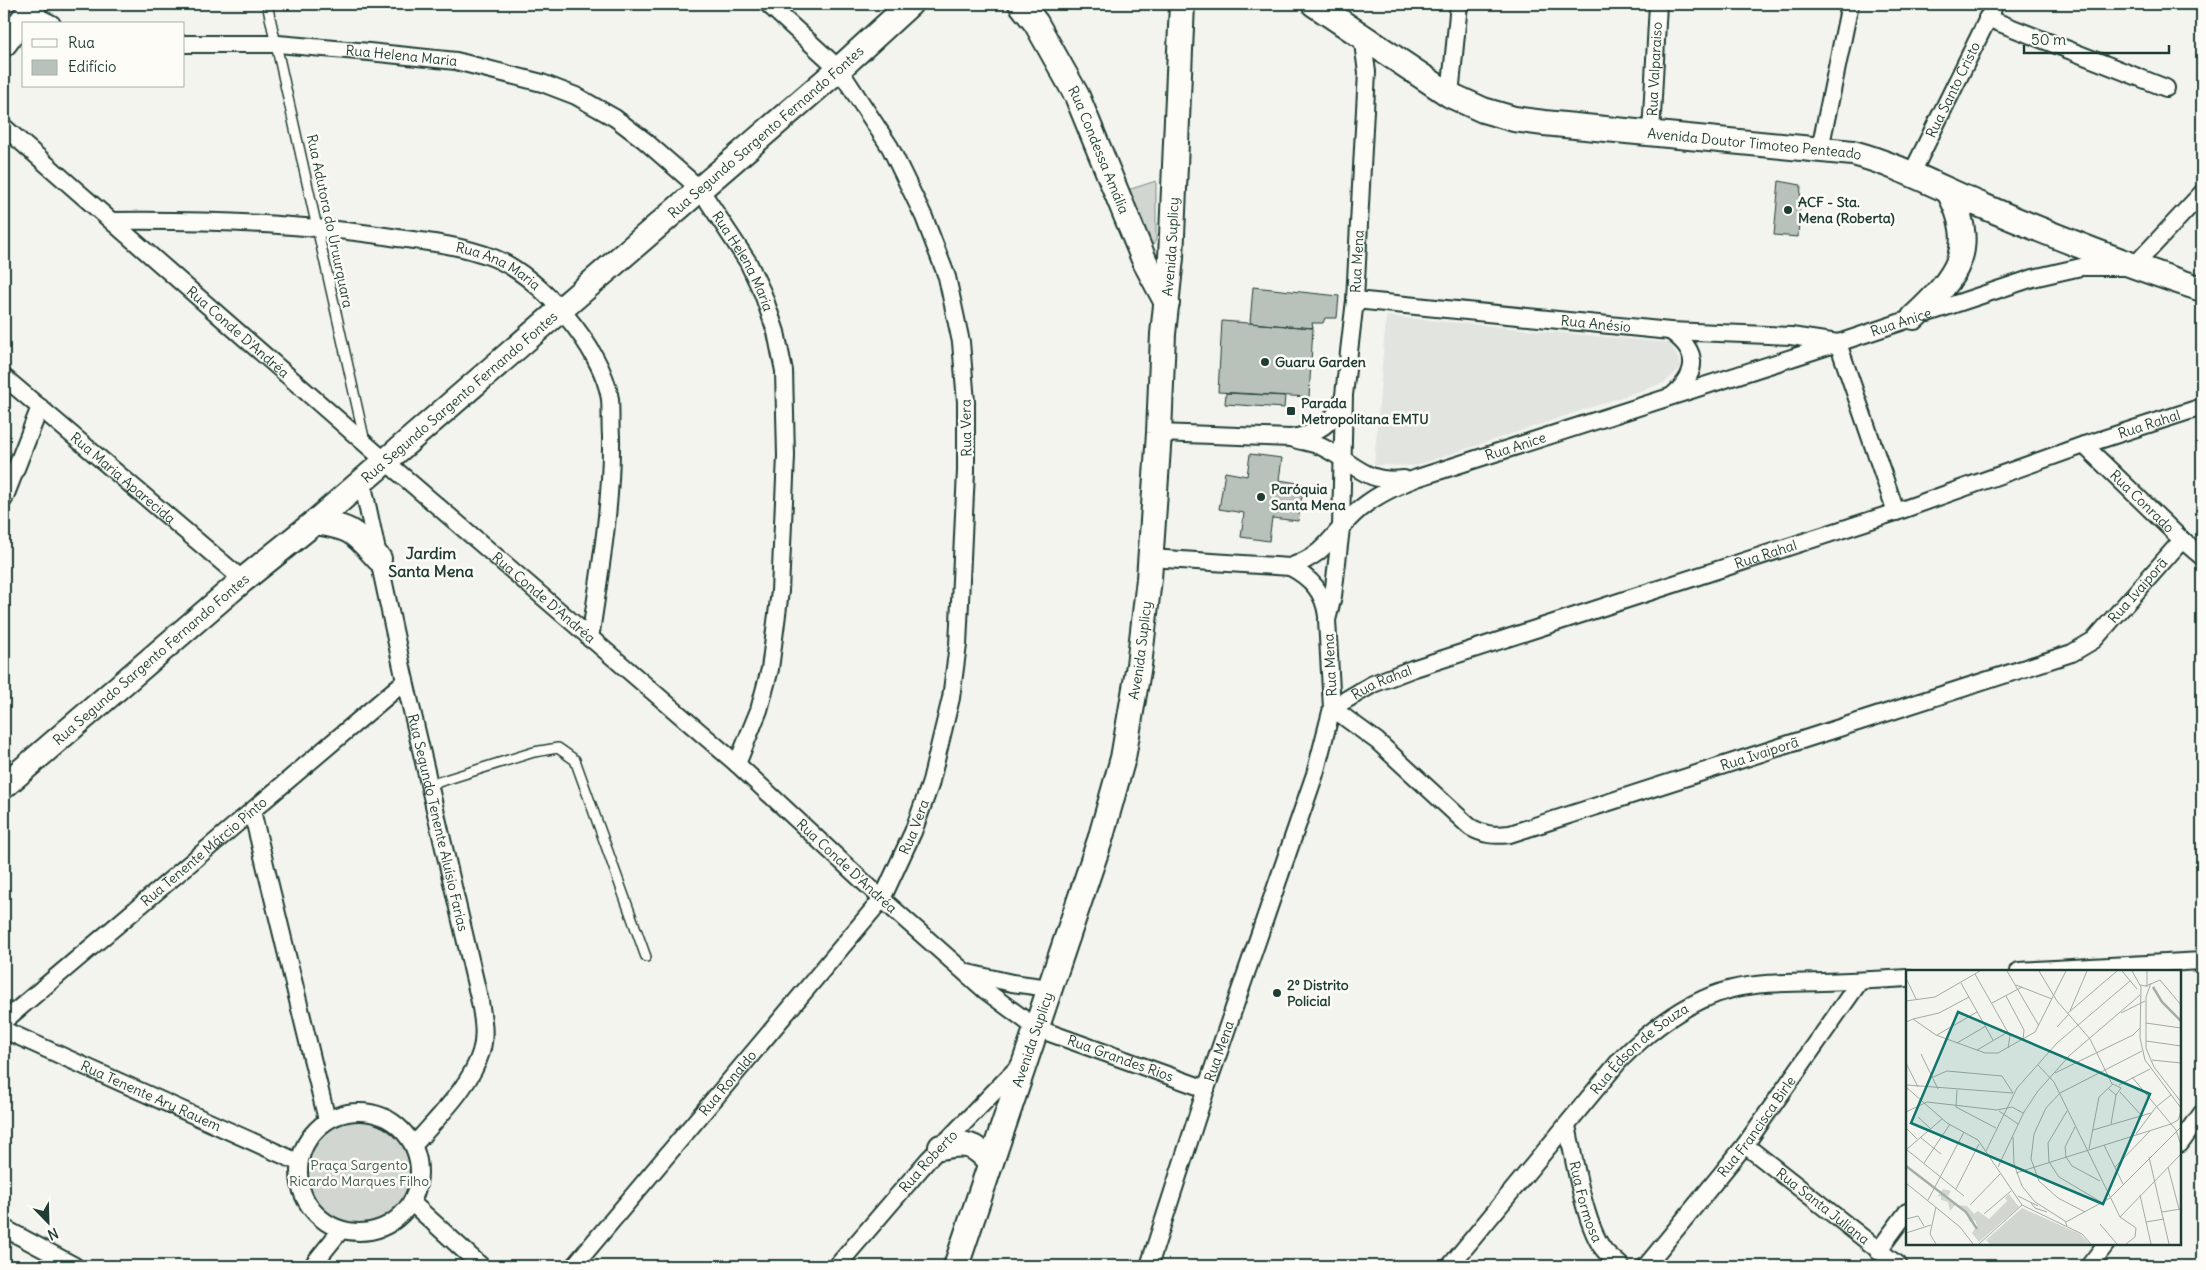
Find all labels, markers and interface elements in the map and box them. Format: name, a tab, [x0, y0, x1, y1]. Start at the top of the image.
street label: Rua Valparaiso	[1643, 21, 1666, 117]
legend	[22, 22, 185, 88]
scale bar	[2024, 22, 2168, 54]
text: 50 m	[2031, 30, 2066, 49]
text: Rua	[68, 33, 95, 52]
street label: Rua Santo Cristo	[1922, 39, 1984, 141]
street label: Rua Helena Maria	[345, 41, 458, 70]
street label: Rua Segundo Sargento Fernando Fontes	[664, 42, 867, 222]
text: Edifício	[68, 57, 116, 76]
street label: Rua Condessa Amália	[1064, 83, 1133, 216]
street label: Avenida Doutor Timoteo Penteado	[1647, 124, 1864, 164]
street label: Rua Adutora do Uruurquara	[303, 133, 357, 309]
place label: ACF - Sta. Mena (Roberta)	[1798, 193, 1895, 227]
street label: Avenida Suplicy	[1158, 197, 1183, 297]
marker: ACF - Sta. Mena (Roberta)	[1782, 204, 1794, 216]
street label: Rua Helena Maria	[708, 208, 777, 314]
street label: Rua Mena	[1346, 229, 1368, 294]
street label: Rua Ana Maria	[454, 238, 544, 294]
street label: Rua Conde D'Andréa	[183, 282, 293, 382]
street label: Rua Anice	[1868, 304, 1934, 341]
street label: Rua Segundo Sargento Fernando Fontes	[358, 307, 561, 487]
street label: Rua Anésio	[1560, 311, 1632, 336]
place label: Guaru Garden	[1275, 353, 1366, 371]
marker: Guaru Garden	[1259, 356, 1271, 368]
place label: Parada Metropolitana EMTU	[1301, 394, 1429, 428]
street label: Rua Vera	[956, 399, 976, 457]
marker: Parada Metropolitana EMTU	[1285, 405, 1297, 417]
street label: Rua Rahal	[2116, 406, 2182, 442]
street label: Rua Maria Aparecida	[67, 428, 179, 528]
street label: Rua Anice	[1483, 428, 1548, 465]
street label: Rua Conrado	[2106, 466, 2178, 537]
place label: Paróquia Santa Mena	[1271, 480, 1346, 514]
marker: Paróquia Santa Mena	[1255, 491, 1267, 503]
street label: Rua Rahal	[1732, 536, 1799, 573]
district label: Jardim Santa Mena	[388, 543, 474, 581]
street label: Rua Conde D'Andréa	[488, 548, 599, 647]
street label: Rua Ivaiporã	[2104, 554, 2171, 627]
street label: Rua Segundo Sargento Fernando Fontes	[49, 570, 253, 749]
street label: Avenida Suplicy	[1124, 600, 1155, 701]
street label: Rua Mena	[1319, 633, 1341, 697]
street label: Rua Rahal	[1348, 661, 1414, 704]
street label: Rua Segundo Tenente Aluísio Farias	[404, 712, 472, 933]
street label: Rua Ivaiporã	[1718, 733, 1801, 775]
street label: Rua Tenente Márcio Pinto	[137, 793, 271, 910]
street label: Rua Vera	[895, 797, 933, 857]
street label: Rua Conde D'Andréa	[793, 815, 901, 917]
inset map	[1906, 970, 2181, 1245]
place label: 2º Distrito Policial	[1287, 976, 1349, 1010]
marker: 2º Distrito Policial	[1271, 987, 1283, 999]
street label: Avenida Suplicy	[1008, 990, 1057, 1090]
street label: Rua Édson de Souza	[1586, 999, 1692, 1098]
street label: Rua Mena	[1200, 1018, 1238, 1084]
street label: Rua Grandes Rios	[1065, 1031, 1176, 1086]
street label: Rua Ronaldo	[695, 1046, 760, 1119]
street label: Rua Tenente Ary Rauem	[78, 1057, 224, 1135]
street label: Rua Francisca Birle	[1713, 1073, 1800, 1181]
street label: Rua Roberto	[895, 1126, 961, 1196]
park label: Praça Sargento Ricardo Marques Filho	[289, 1156, 429, 1190]
street label: Rua Formosa	[1565, 1159, 1606, 1245]
street label: Rua Santa Juliana	[1773, 1164, 1873, 1248]
north arrow	[22, 1198, 72, 1248]
text: N	[45, 1224, 61, 1244]

